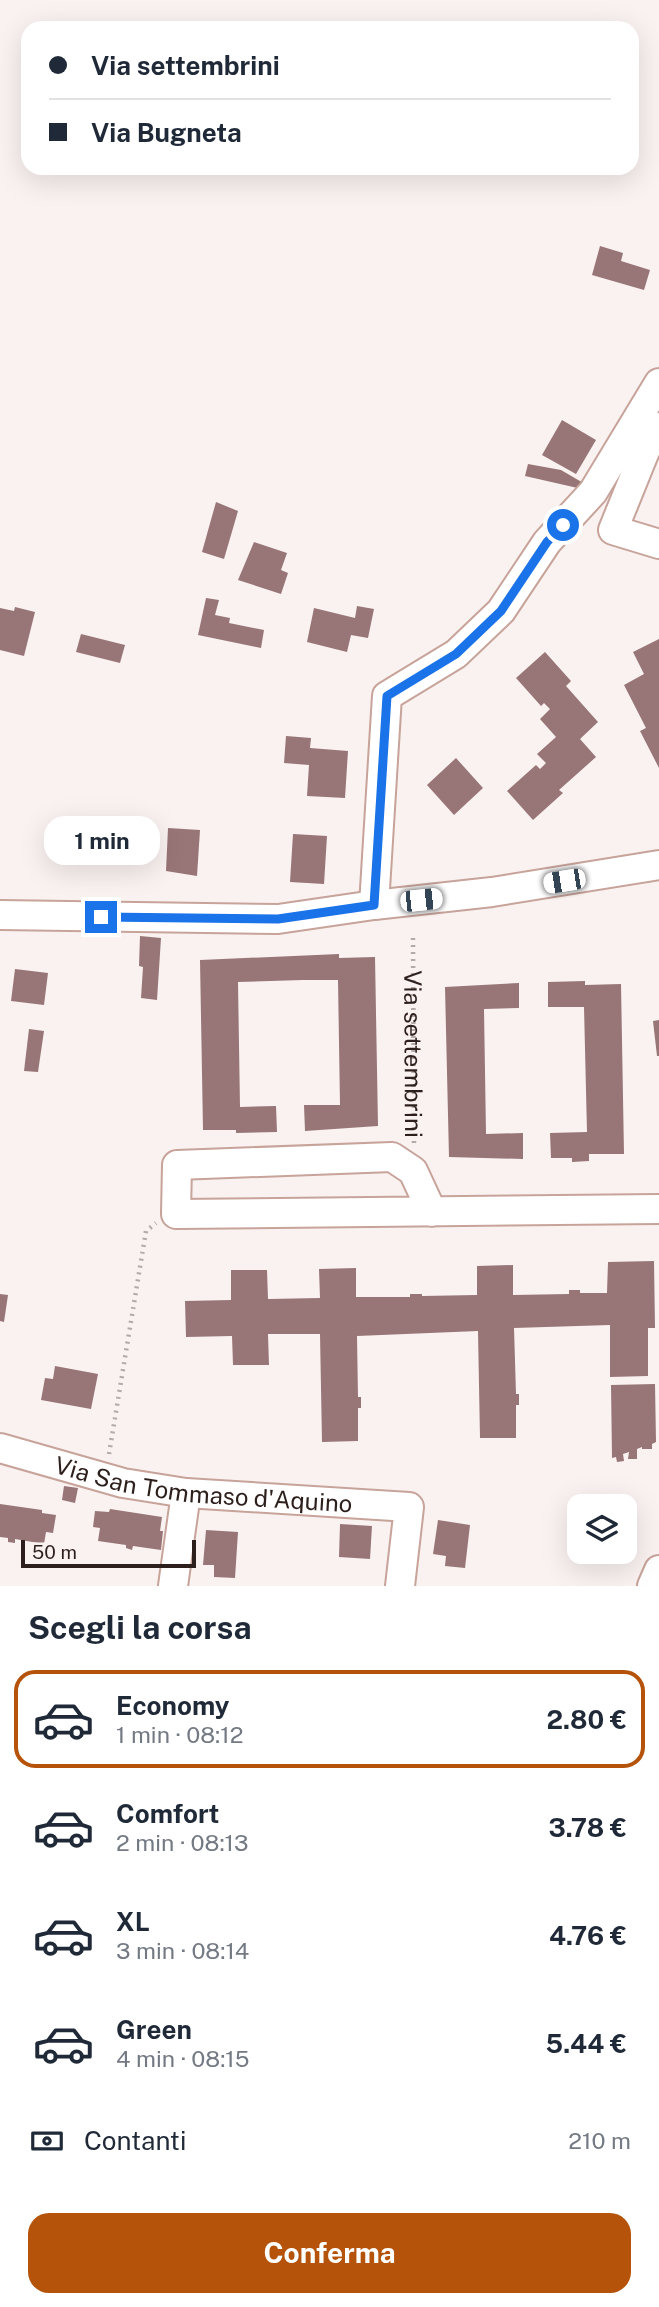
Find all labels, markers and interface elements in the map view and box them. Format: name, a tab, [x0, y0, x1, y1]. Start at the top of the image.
text: Via settembrini	[91, 50, 280, 81]
text: Via Bugneta	[91, 117, 242, 148]
route start	[547, 509, 579, 541]
callout: 1 min	[43, 816, 159, 864]
text: 1 min	[74, 827, 130, 854]
car	[542, 867, 587, 895]
car	[400, 887, 443, 913]
route end	[85, 901, 117, 933]
street label: Via settembrini	[399, 970, 428, 1138]
street label: Via San Tommaso d'Aquino	[52, 1450, 353, 1517]
map controls	[567, 1494, 637, 1564]
button: layers	[567, 1494, 637, 1564]
scale bar	[21, 1537, 196, 1569]
text: 50 m	[32, 1541, 77, 1563]
text: Scegli la corsa	[28, 1609, 252, 1646]
icon: car	[32, 1688, 95, 1751]
text: Economy	[116, 1690, 229, 1721]
text: 2.80 €	[547, 1704, 627, 1735]
text: 1 min · 08:12	[116, 1721, 243, 1748]
icon: car	[32, 1796, 95, 1859]
text: Comfort	[116, 1798, 219, 1829]
text: 3.78 €	[549, 1812, 627, 1843]
text: 2 min · 08:13	[116, 1829, 248, 1856]
icon: car	[32, 1904, 95, 1967]
text: XL	[116, 1906, 150, 1937]
text: 4.76 €	[549, 1920, 627, 1951]
text: 3 min · 08:14	[116, 1937, 249, 1964]
icon: car	[32, 2012, 95, 2075]
text: Green	[116, 2014, 192, 2045]
text: 5.44 €	[546, 2028, 627, 2059]
text: 4 min · 08:15	[116, 2045, 249, 2072]
icon: cash	[28, 2122, 66, 2160]
text: Contanti	[84, 2125, 186, 2156]
text: 210 m	[568, 2127, 631, 2154]
button: Conferma	[28, 2213, 631, 2293]

